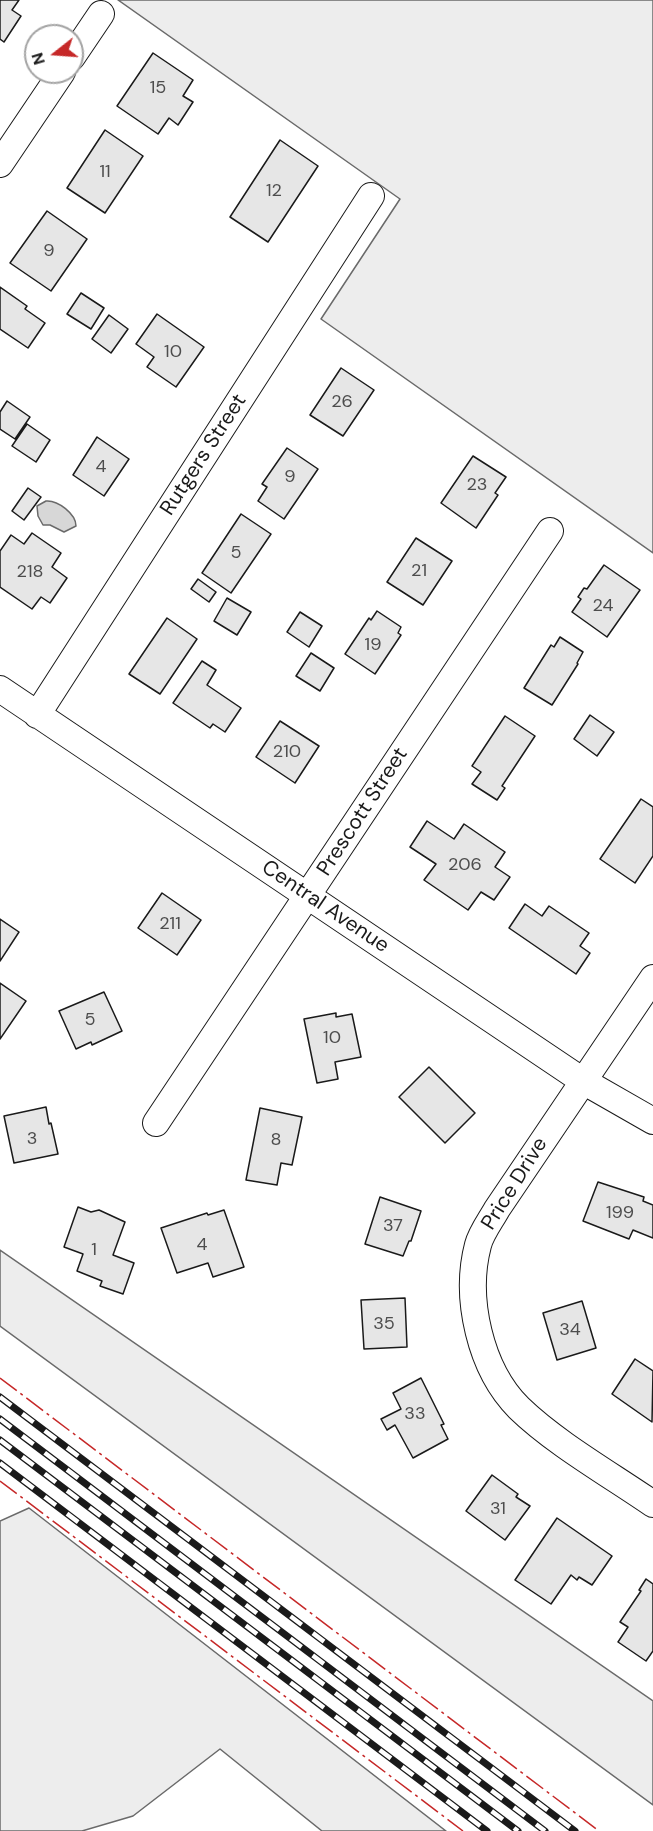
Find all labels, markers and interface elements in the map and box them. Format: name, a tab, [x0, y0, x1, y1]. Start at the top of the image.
north arrow	[24, 24, 84, 84]
text: N	[26, 50, 50, 67]
house number: 15	[150, 77, 166, 99]
house number: 11	[99, 161, 111, 183]
house number: 12	[266, 180, 282, 202]
house number: 9	[43, 240, 55, 262]
house number: 10	[164, 341, 182, 363]
street label: Rutgers Street	[155, 390, 253, 520]
house number: 26	[331, 391, 353, 413]
house number: 4	[96, 456, 106, 478]
house number: 9	[284, 466, 296, 488]
house number: 23	[466, 474, 488, 496]
house number: 5	[231, 542, 241, 564]
house number: 21	[411, 560, 427, 582]
house number: 218	[17, 561, 43, 583]
house number: 24	[593, 595, 613, 617]
house number: 19	[365, 634, 381, 656]
house number: 210	[273, 741, 301, 763]
street label: Prescott Street	[312, 743, 414, 881]
house number: 206	[448, 854, 482, 876]
street label: Central Avenue	[257, 855, 393, 959]
house number: 211	[159, 913, 181, 935]
house number: 5	[85, 1009, 95, 1031]
house number: 10	[323, 1027, 341, 1049]
house number: 3	[27, 1128, 37, 1150]
house number: 8	[271, 1129, 281, 1151]
street label: Price Drive	[477, 1133, 553, 1235]
house number: 199	[606, 1202, 634, 1224]
house number: 37	[383, 1215, 403, 1237]
house number: 4	[197, 1234, 207, 1256]
house number: 1	[91, 1239, 97, 1261]
house number: 35	[373, 1313, 395, 1335]
house number: 34	[559, 1319, 581, 1341]
house number: 33	[404, 1403, 426, 1425]
house number: 31	[490, 1498, 506, 1520]

